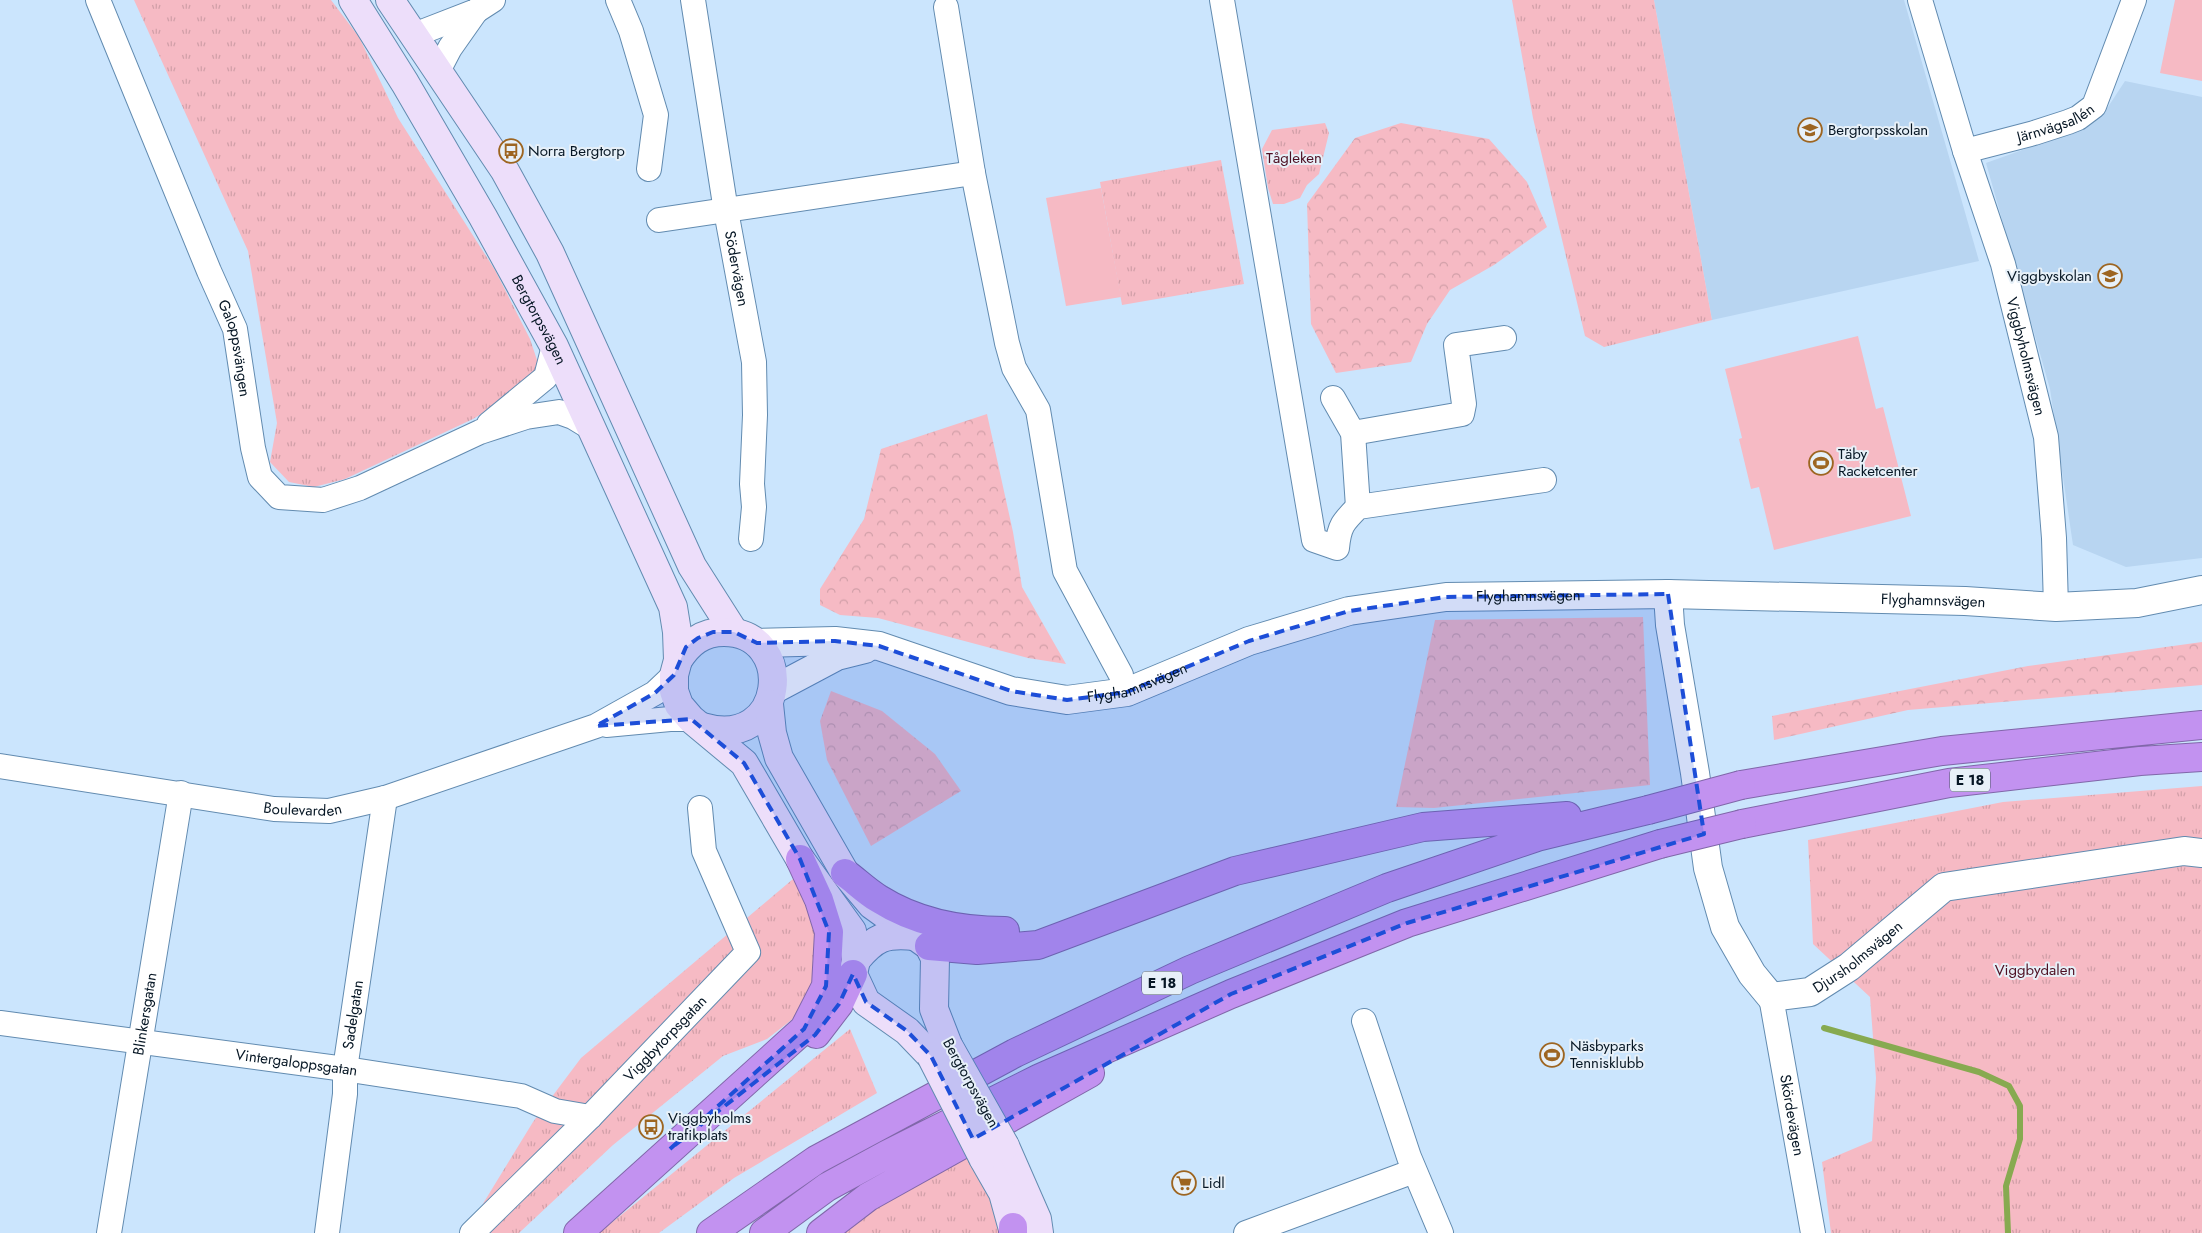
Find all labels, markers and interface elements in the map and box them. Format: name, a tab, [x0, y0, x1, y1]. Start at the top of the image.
street label: Järnvägsallén	[2012, 98, 2099, 149]
school or university icon: Bergtorpsskolan	[1797, 117, 1823, 143]
place label: Bergtorpsskolan	[1828, 119, 1928, 141]
bus stop icon: Norra Bergtorp	[498, 138, 524, 164]
place label: Norra Bergtorp	[528, 140, 625, 162]
park label: Tågleken	[1266, 147, 1322, 169]
street label: Södervägen	[719, 229, 754, 308]
school or university icon: Viggbyskolan	[2097, 263, 2123, 289]
place label: Viggbyskolan	[2007, 265, 2092, 287]
street label: Bergtorpsvägen	[506, 271, 572, 368]
street label: Viggbyholmsvägen	[2001, 295, 2051, 418]
street label: Galoppsvängen	[212, 296, 256, 398]
place label: Täby Racketcenter	[1838, 443, 1919, 482]
sports icon: Täby Racketcenter	[1808, 450, 1834, 476]
street label: Flyghamnsvägen	[1476, 584, 1581, 608]
street label: Flyghamnsvägen	[1881, 588, 1986, 613]
street label: Flyghamnsvägen	[1086, 657, 1191, 708]
road number: E 18	[1950, 768, 1990, 792]
street label: Boulevarden	[262, 796, 344, 822]
street label: Djursholmsvägen	[1808, 915, 1907, 999]
park label: Viggbydalen	[1995, 959, 2075, 981]
street label: Blinkersgatan	[127, 971, 162, 1057]
road number: E 18	[1142, 971, 1182, 994]
street label: Sadelgatan	[337, 979, 369, 1051]
street label: Viggbytorpsgatan	[618, 991, 712, 1087]
street label: Bergtorpsvägen	[937, 1034, 1005, 1132]
place label: Näsbyparks Tennisklubb	[1570, 1035, 1644, 1074]
sports icon: Näsbyparks Tennisklubb	[1539, 1042, 1565, 1068]
street label: Vintergaloppsgatan	[234, 1043, 359, 1082]
street label: Skördevägen	[1774, 1073, 1810, 1158]
place label: Viggbyholms trafikplats	[668, 1107, 751, 1146]
bus stop icon: Viggbyholms trafikplats	[638, 1114, 664, 1140]
supermarket icon: Lidl	[1171, 1170, 1197, 1196]
place label: Lidl	[1202, 1172, 1225, 1194]

